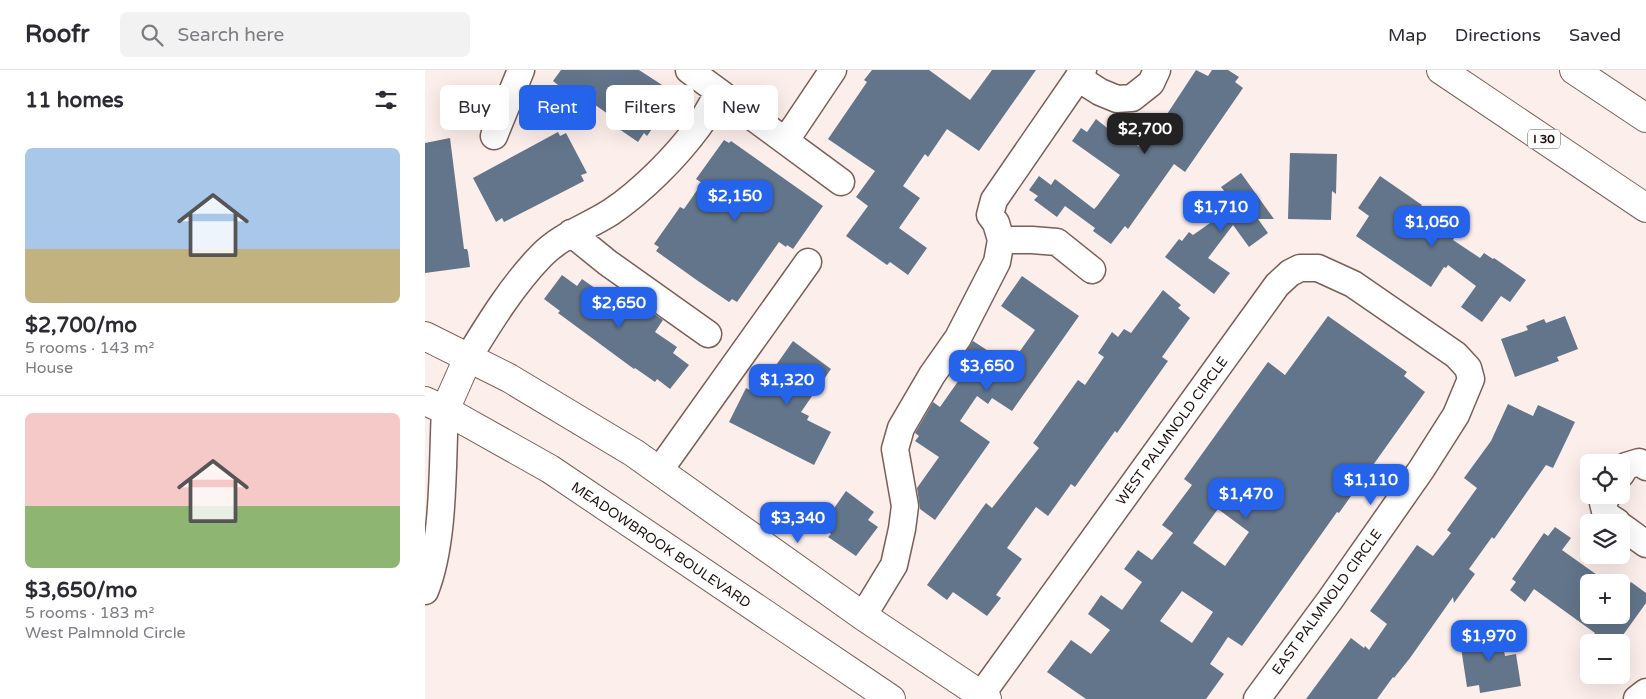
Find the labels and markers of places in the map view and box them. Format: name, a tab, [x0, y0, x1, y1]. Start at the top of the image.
pin: $2,700	[1104, 112, 1186, 155]
pin: $2,150	[694, 180, 776, 222]
pin: $1,710	[1180, 190, 1262, 233]
pin: $1,050	[1391, 206, 1473, 248]
pin: $2,650	[578, 286, 660, 329]
pin: $3,650	[946, 350, 1028, 392]
pin: $1,320	[746, 364, 828, 406]
pin: $1,110	[1330, 464, 1412, 506]
pin: $1,470	[1205, 478, 1287, 520]
pin: $3,340	[757, 502, 839, 544]
pin: $1,970	[1448, 620, 1530, 662]

